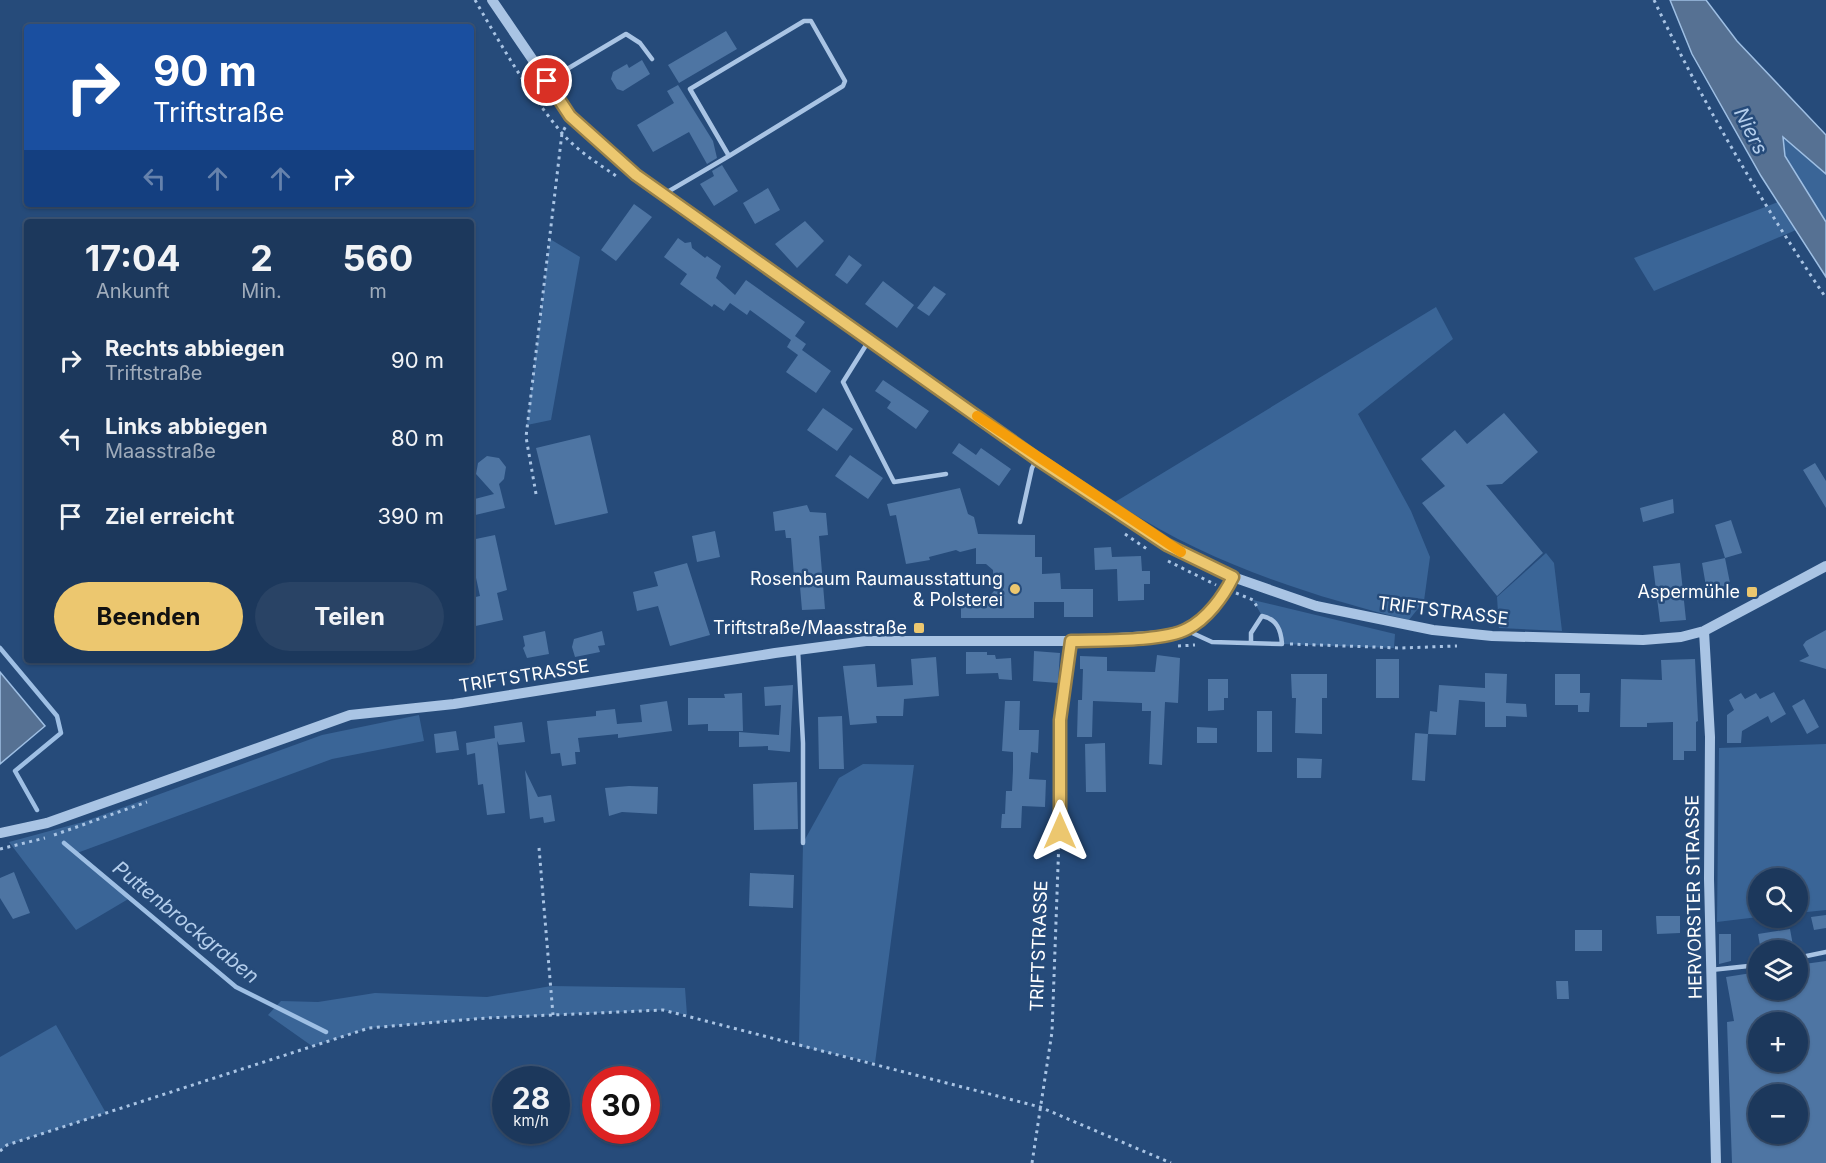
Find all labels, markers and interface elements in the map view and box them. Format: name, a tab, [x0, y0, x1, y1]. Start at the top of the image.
text: 90 m	[153, 45, 257, 96]
icon: right	[54, 48, 132, 126]
pin	[521, 55, 572, 106]
icon: arrive	[530, 64, 563, 97]
text: Triftstraße	[153, 96, 284, 129]
water label: Niers	[1729, 103, 1773, 159]
icon: left	[138, 162, 171, 195]
icon: ahead	[201, 162, 234, 195]
icon: ahead	[264, 162, 297, 195]
icon: right	[327, 162, 360, 195]
text: 17:04	[85, 236, 181, 280]
text: 2	[250, 236, 273, 280]
text: 560	[343, 236, 413, 280]
text: Ankunft	[96, 279, 169, 303]
text: Min.	[241, 279, 282, 303]
text: m	[369, 279, 387, 303]
text: Rechts abbiegen	[105, 335, 285, 361]
icon: right	[54, 344, 87, 377]
text: 90 m	[391, 347, 444, 373]
text: Triftstraße	[105, 361, 202, 385]
text: Links abbiegen	[105, 413, 268, 439]
icon: left	[54, 422, 87, 455]
text: 80 m	[391, 425, 444, 451]
text: Maasstraße	[105, 439, 216, 463]
icon: arrive	[54, 500, 87, 533]
text: Ziel erreicht	[105, 503, 234, 529]
text: 390 m	[377, 503, 444, 529]
place label: Rosenbaum Raumausstattung & Polsterei	[750, 568, 1003, 610]
place label: Aspermühle	[1638, 581, 1740, 602]
button: Beenden	[54, 582, 243, 651]
button: Teilen	[255, 582, 444, 651]
marker: Rosenbaum Raumausstattung & Polsterei	[1008, 582, 1022, 596]
marker: Aspermühle	[1745, 585, 1759, 599]
street label: TRIFTSTRASSE	[1377, 592, 1510, 629]
place label: Triftstraße/Maasstraße	[713, 617, 907, 638]
marker: Triftstraße/Maasstraße	[912, 621, 926, 635]
street label: TRIFTSTRASSE	[457, 655, 590, 696]
street label: HERVORSTER STRASSE	[1681, 795, 1706, 999]
position arrow	[1028, 799, 1092, 863]
water label: Puttenbrockgraben	[108, 856, 264, 988]
map controls	[1748, 868, 1808, 1144]
button: search	[1748, 868, 1808, 928]
street label: TRIFTSTRASSE	[1026, 880, 1051, 1012]
button: layers	[1748, 940, 1808, 1000]
button: +	[1748, 1012, 1808, 1072]
speed limit sign: 30	[582, 1066, 660, 1144]
text: 28	[512, 1080, 550, 1116]
button: −	[1748, 1084, 1808, 1144]
text: km/h	[513, 1111, 549, 1130]

